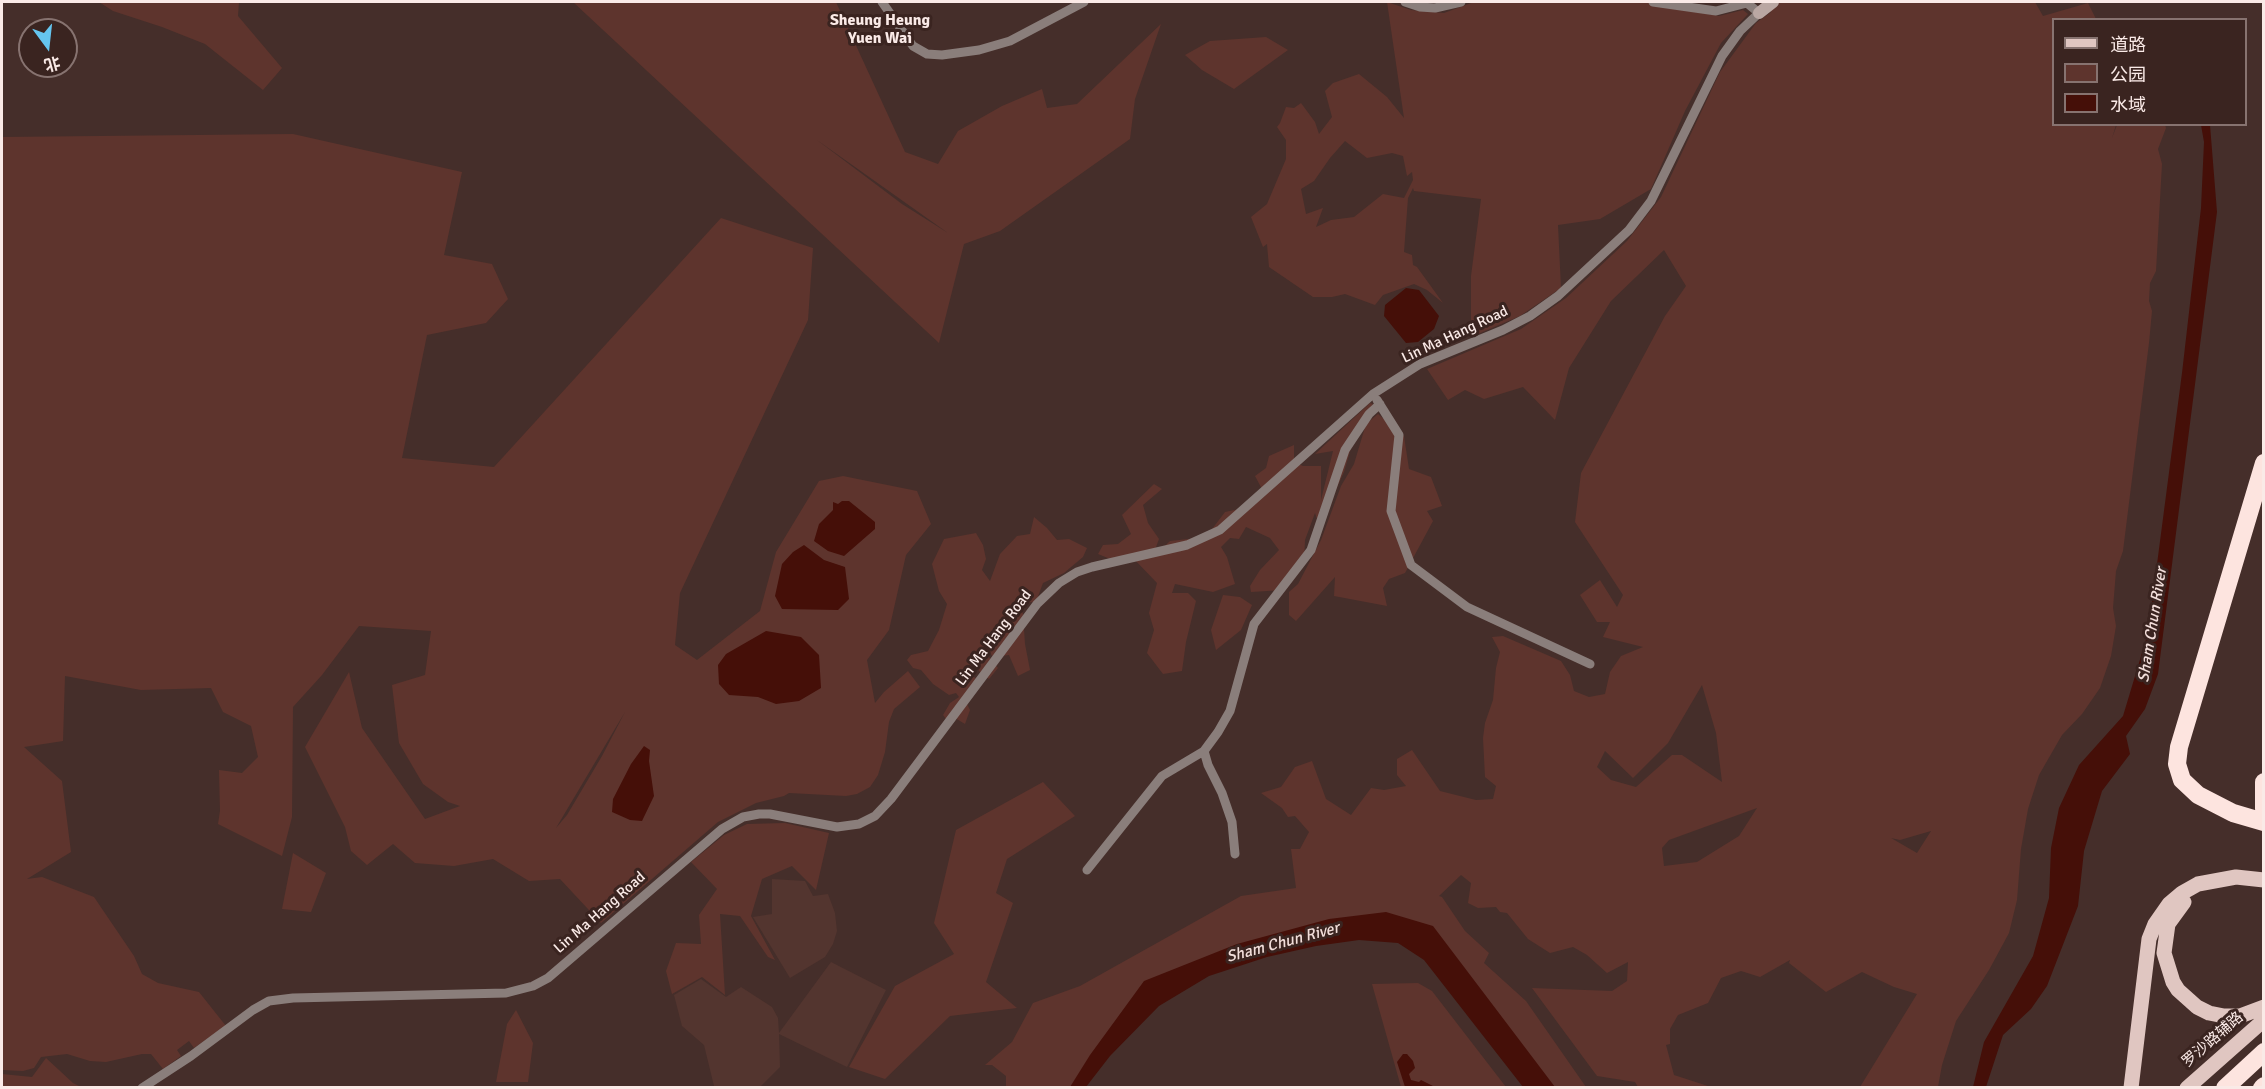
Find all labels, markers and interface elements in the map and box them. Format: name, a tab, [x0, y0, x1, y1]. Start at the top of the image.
district label: Sheung Heung Yuen Wai	[830, 11, 930, 49]
north arrow	[18, 18, 78, 78]
legend	[2052, 18, 2247, 126]
text: 道路	[2110, 34, 2146, 56]
text: 北	[42, 52, 62, 75]
text: 公园	[2110, 64, 2146, 86]
text: 水域	[2110, 94, 2146, 116]
street label: Lin Ma Hang Road	[1399, 302, 1511, 368]
water label: Sham Chun River	[2134, 566, 2172, 684]
street label: Lin Ma Hang Road	[952, 587, 1036, 689]
street label: Lin Ma Hang Road	[551, 868, 649, 958]
water label: Sham Chun River	[1224, 919, 1342, 967]
street label: 罗沙路辅路	[2179, 1009, 2247, 1071]

